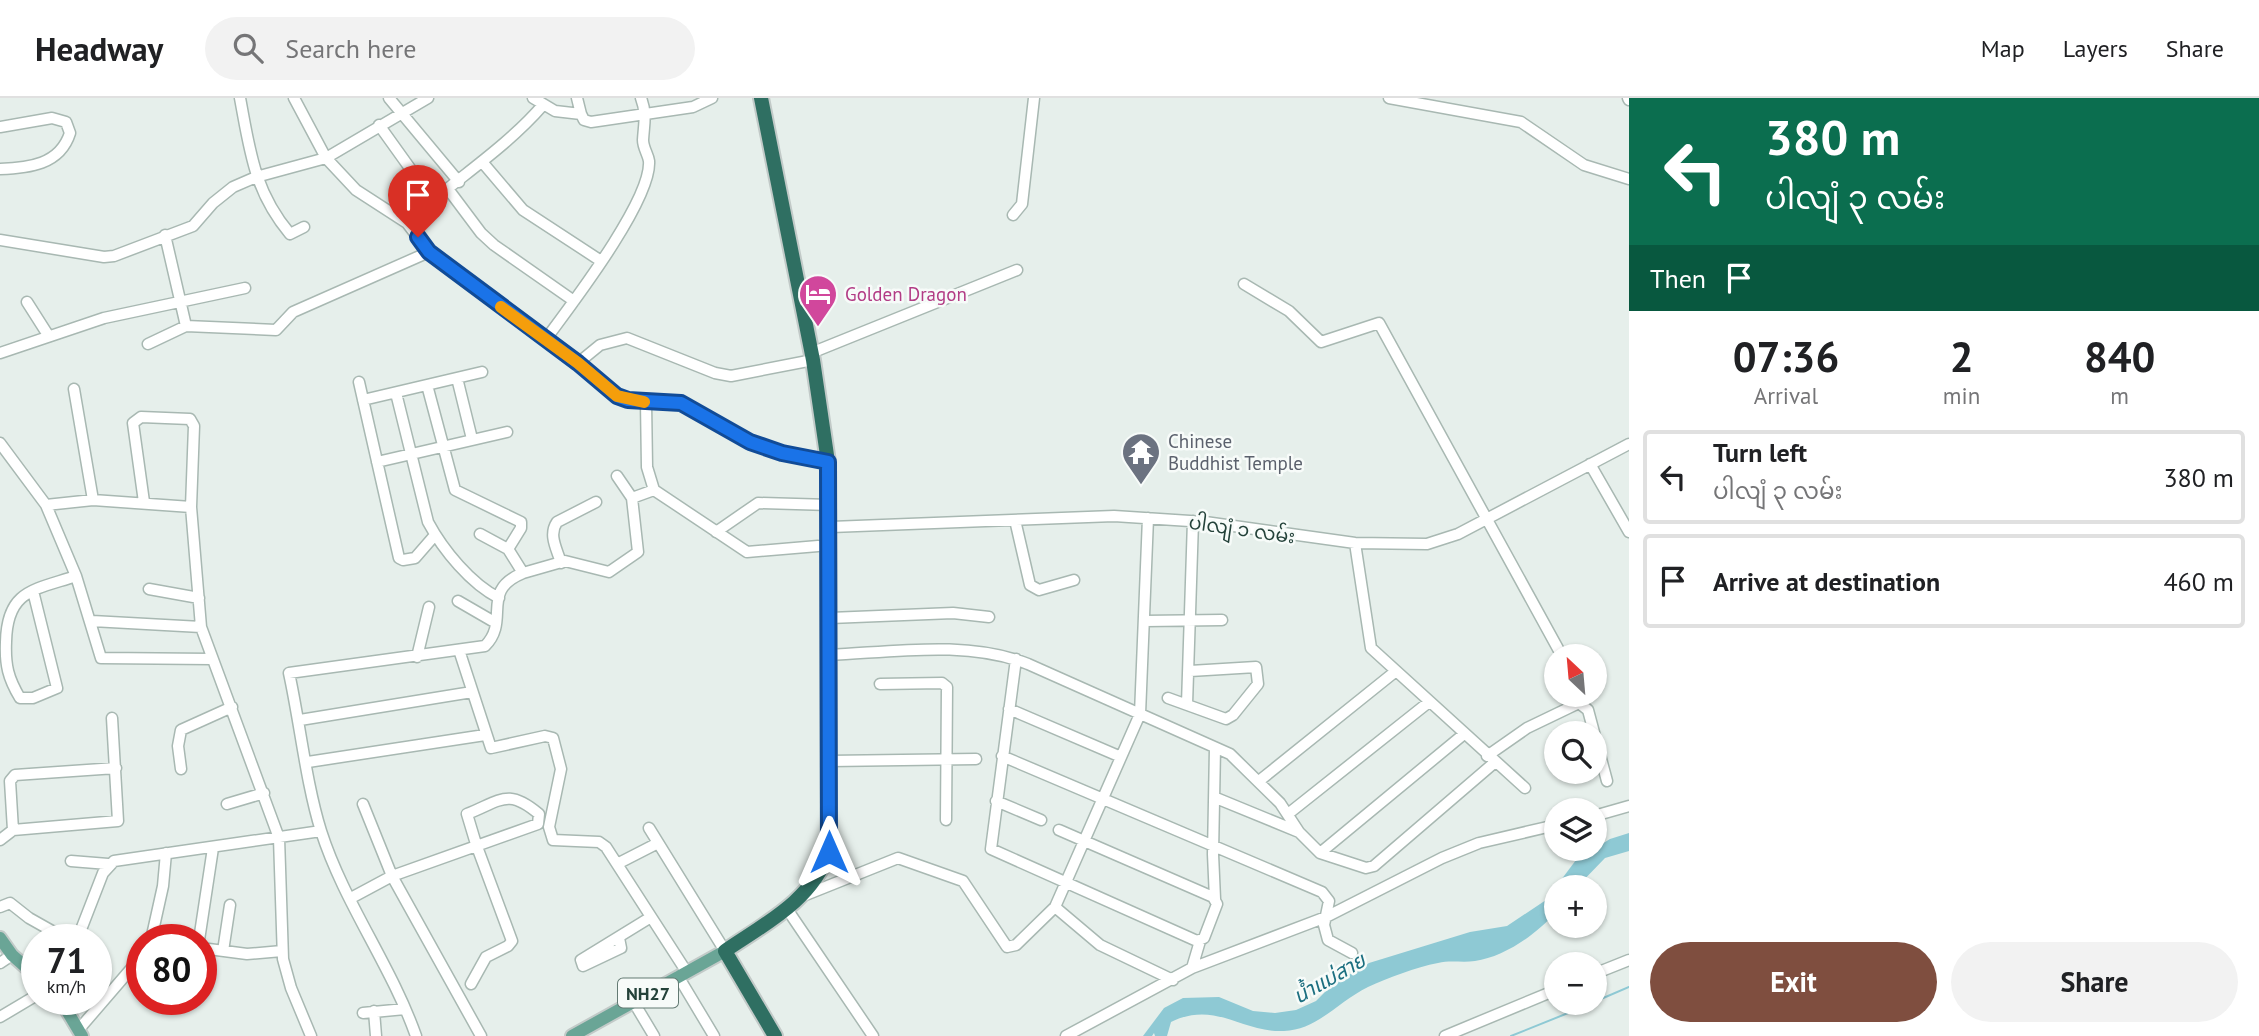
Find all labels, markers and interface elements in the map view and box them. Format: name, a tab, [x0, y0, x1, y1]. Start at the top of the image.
search box	[205, 17, 695, 80]
text: Headway	[35, 27, 163, 70]
icon: search	[229, 29, 267, 67]
text: Search here	[285, 32, 416, 65]
text: Map	[1981, 33, 2025, 64]
text: Layers	[2063, 33, 2128, 64]
text: Share	[2166, 33, 2224, 64]
text: 380 m	[1765, 105, 1900, 169]
icon: left	[1650, 126, 1741, 217]
pin	[388, 165, 448, 237]
icon: arrive	[399, 176, 437, 214]
text: ပါလျံ ၃ လမ်း	[1765, 176, 1945, 218]
icon: arrive	[1720, 259, 1758, 297]
text: Then	[1650, 262, 1706, 295]
hotel icon: Golden Dragon	[797, 273, 839, 328]
place label: Golden Dragon	[845, 282, 967, 306]
text: 07:36	[1733, 329, 1839, 384]
text: 2	[1950, 329, 1973, 384]
text: 840	[2084, 329, 2155, 384]
text: Arrival	[1754, 381, 1818, 410]
text: min	[1943, 381, 1980, 410]
text: m	[2110, 381, 2129, 410]
place label: Chinese Buddhist Temple	[1168, 429, 1303, 475]
temple icon: Chinese Buddhist Temple	[1120, 431, 1162, 486]
text: Turn left	[1713, 436, 1807, 469]
icon: left	[1654, 458, 1692, 496]
text: 380 m	[2163, 461, 2234, 494]
text: ပါလျံ ၃ လမ်း	[1713, 476, 1842, 505]
street label: ပါလျံ ၁ လမ်း	[1187, 508, 1297, 552]
icon: arrive	[1654, 562, 1692, 600]
text: Arrive at destination	[1713, 565, 1940, 598]
text: 460 m	[2163, 565, 2234, 598]
north arrow	[1544, 644, 1606, 707]
map controls	[1544, 644, 1607, 1015]
button: search	[1544, 721, 1607, 784]
button: layers	[1544, 798, 1607, 861]
position arrow	[792, 815, 866, 889]
button: +	[1544, 875, 1607, 938]
speed limit sign: 80	[126, 924, 217, 1015]
text: 71	[47, 937, 86, 983]
button: Exit	[1650, 942, 1937, 1022]
button: Share	[1951, 942, 2238, 1022]
water label: น้ำแม่สาย	[1287, 945, 1371, 1009]
button: −	[1544, 952, 1607, 1015]
text: km/h	[47, 975, 86, 998]
road number: NH27	[618, 978, 678, 1008]

